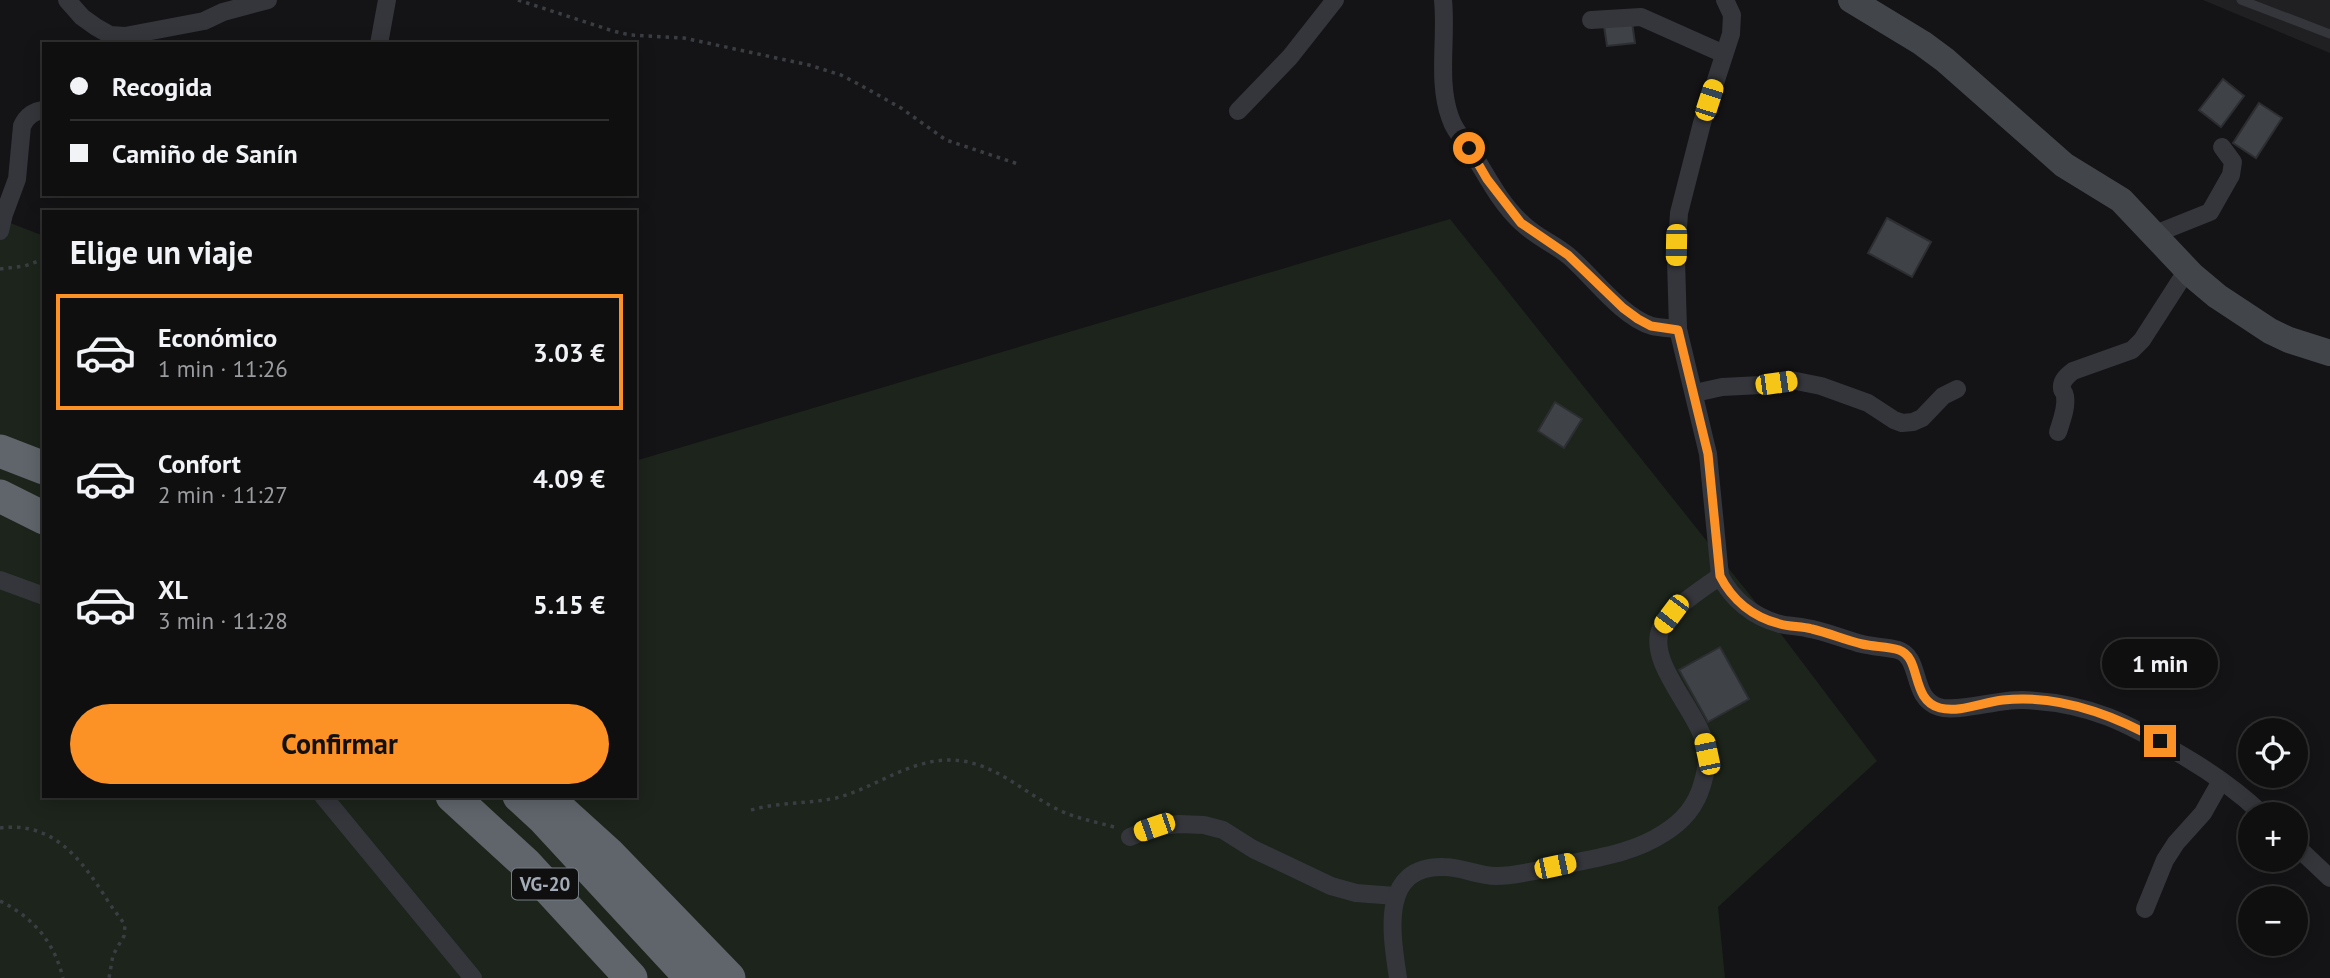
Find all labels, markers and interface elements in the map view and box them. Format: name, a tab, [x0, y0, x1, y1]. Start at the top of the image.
text: Recogida	[112, 70, 212, 103]
car	[1693, 77, 1726, 123]
route start	[1453, 132, 1485, 164]
text: Camiño de Sanín	[112, 137, 298, 170]
car	[1666, 224, 1687, 266]
text: Elige un viaje	[70, 231, 253, 273]
icon: car	[74, 321, 137, 384]
text: Económico	[158, 321, 277, 354]
text: 3.03 €	[533, 336, 605, 369]
text: 1 min · 11:26	[158, 354, 288, 383]
car	[1754, 370, 1799, 396]
icon: car	[74, 447, 137, 510]
text: Confort	[158, 447, 241, 480]
text: 4.09 €	[533, 462, 605, 495]
text: 2 min · 11:27	[158, 480, 288, 509]
icon: car	[74, 573, 137, 636]
text: XL	[158, 573, 188, 606]
text: 5.15 €	[533, 588, 605, 621]
car	[1650, 591, 1693, 637]
text: 3 min · 11:28	[158, 606, 288, 635]
callout: 1 min	[2102, 640, 2218, 688]
text: 1 min	[2132, 649, 2188, 678]
button: Confirmar	[70, 704, 609, 784]
map controls	[2238, 718, 2308, 956]
button: locate	[2238, 718, 2308, 788]
route end	[2144, 725, 2176, 757]
car	[1693, 731, 1722, 777]
button: +	[2238, 802, 2308, 872]
car	[1131, 810, 1178, 844]
car	[1533, 851, 1578, 881]
road number: VG-20	[512, 869, 578, 900]
button: −	[2238, 886, 2308, 956]

